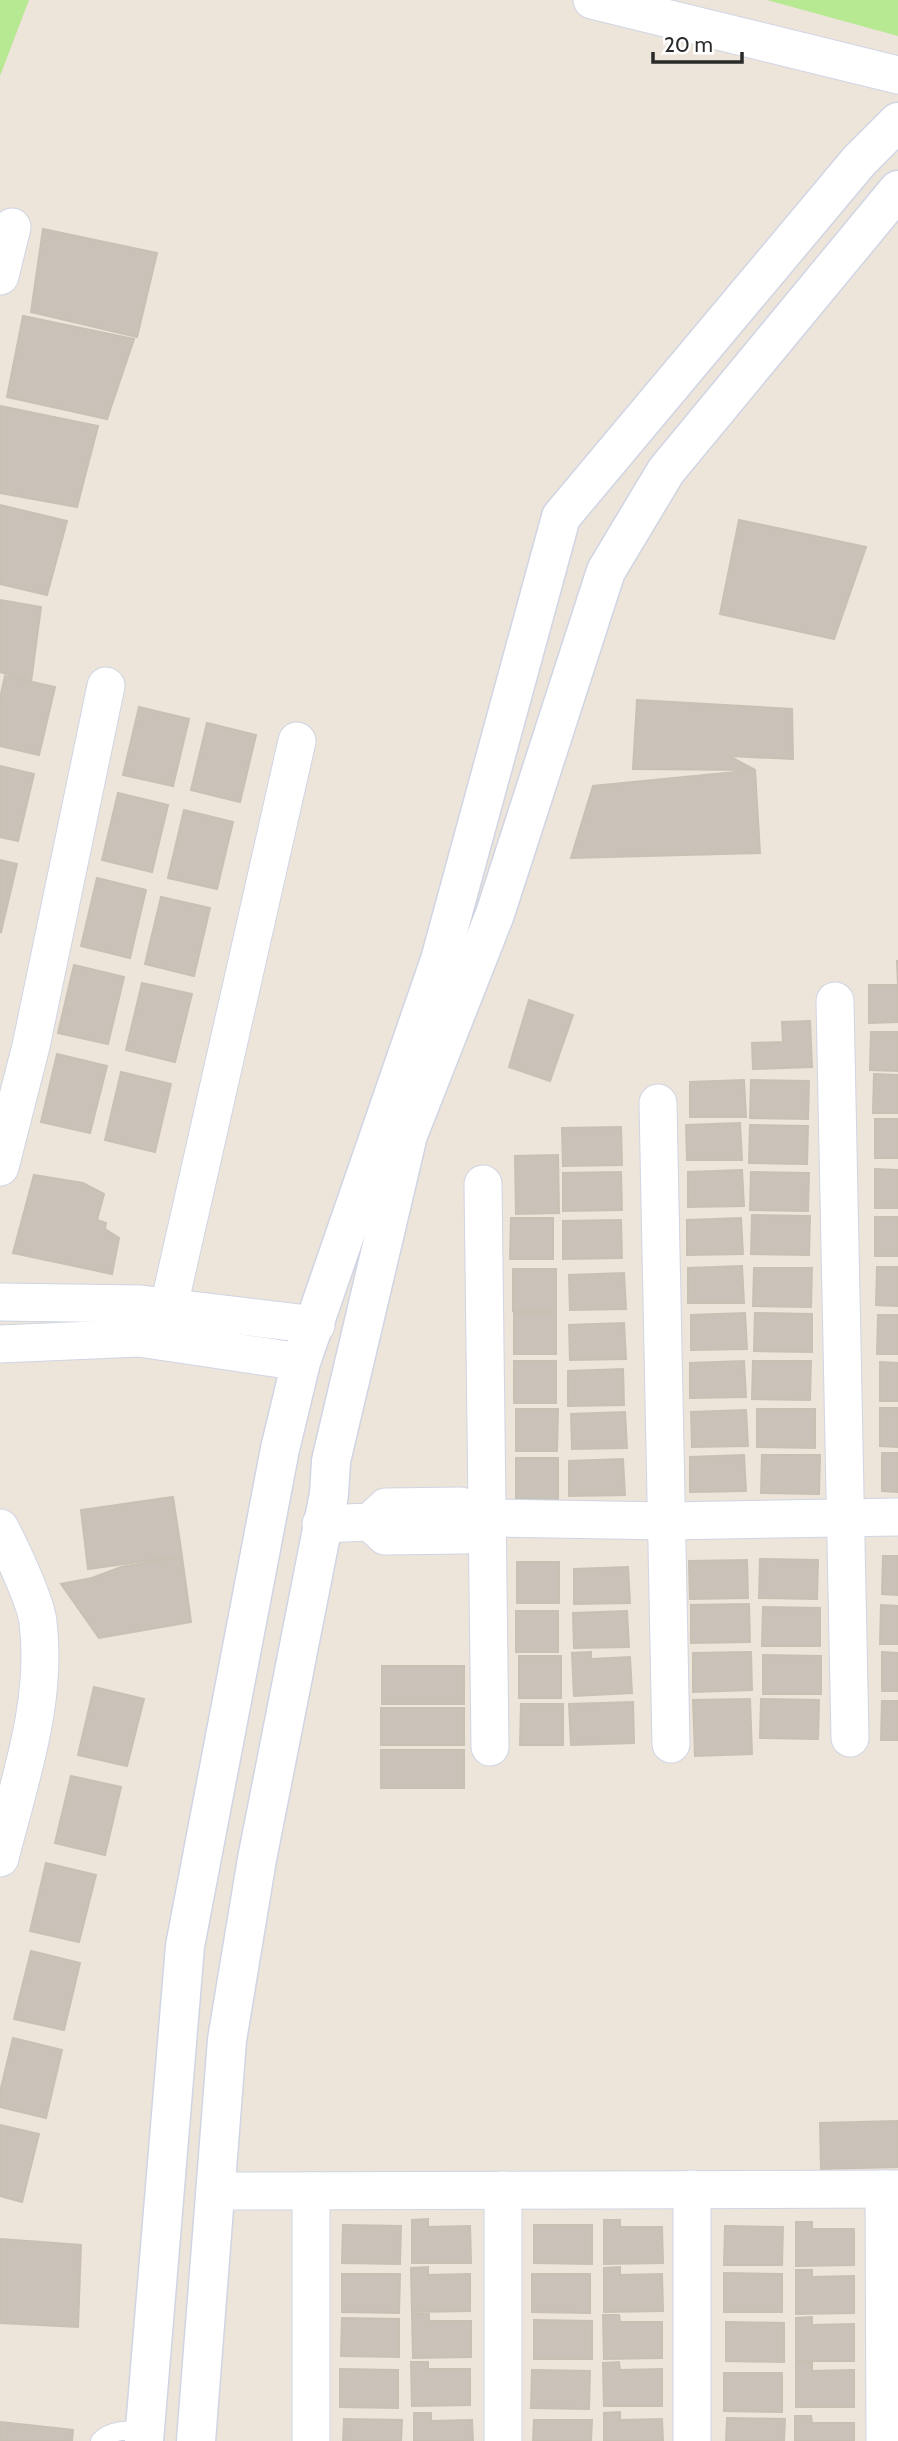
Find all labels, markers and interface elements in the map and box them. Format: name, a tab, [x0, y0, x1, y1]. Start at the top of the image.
scale bar	[653, 21, 742, 65]
text: 20 m	[664, 32, 713, 57]

